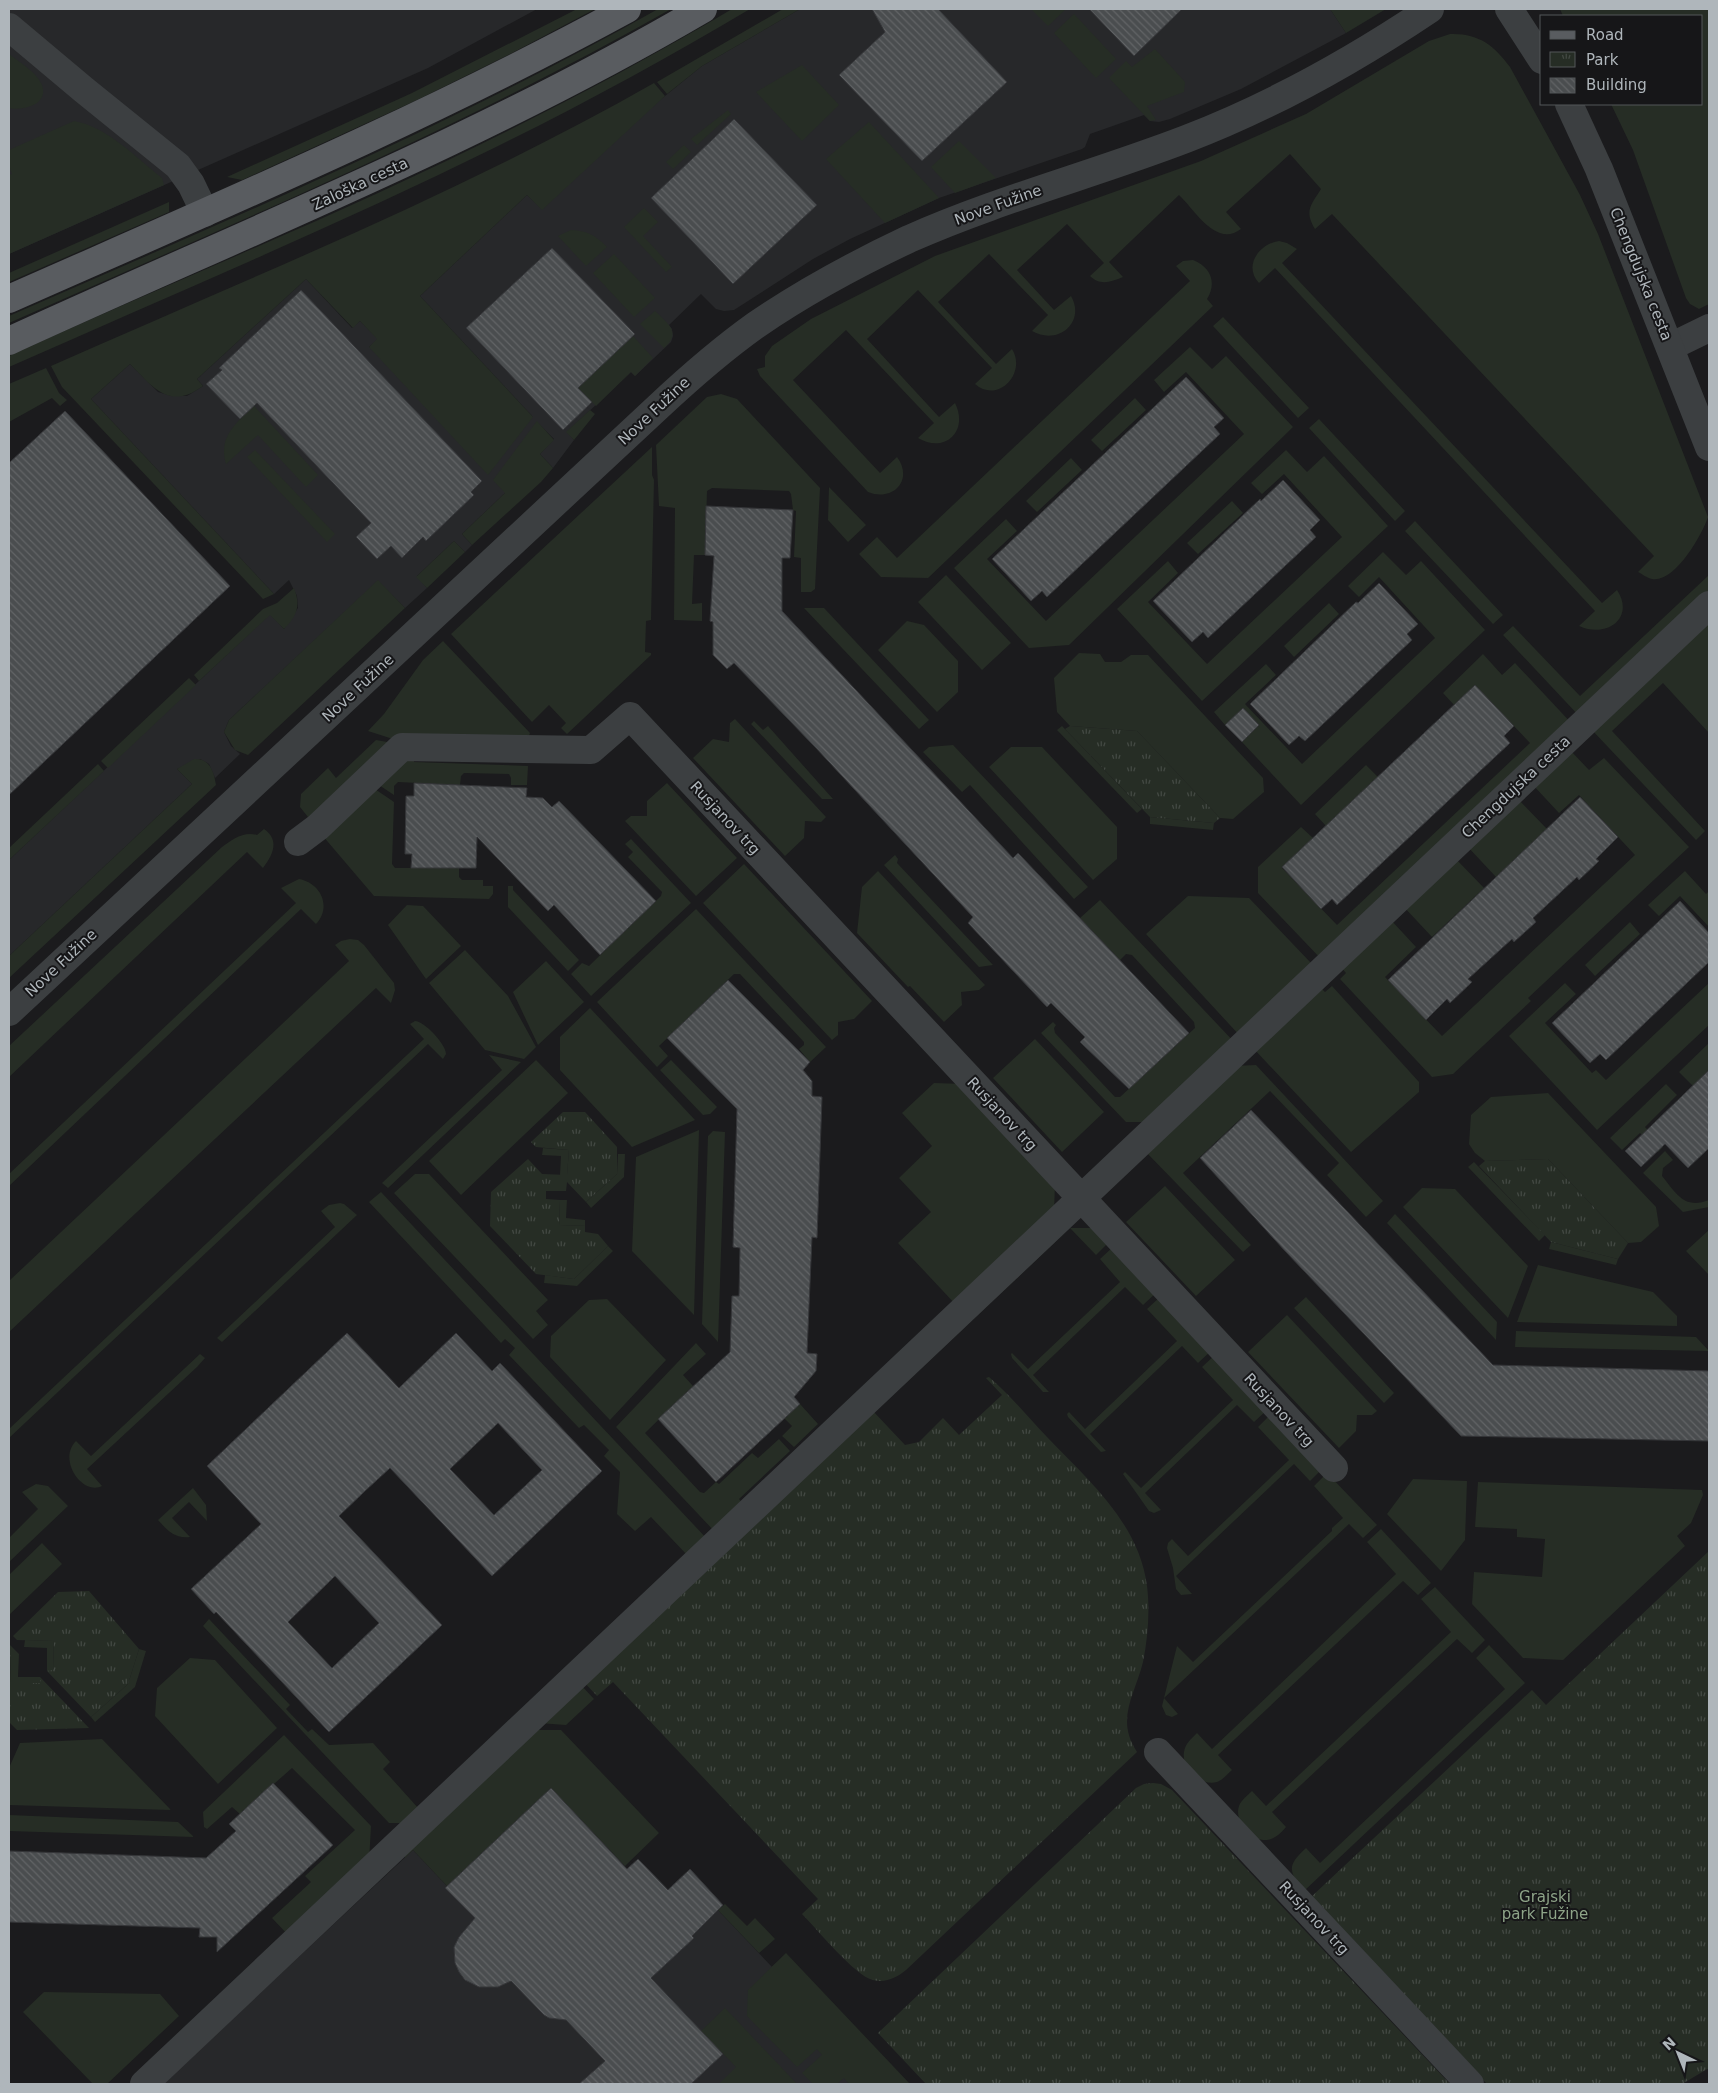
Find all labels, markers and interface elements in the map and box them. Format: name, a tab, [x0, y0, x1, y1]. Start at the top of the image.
legend	[1540, 15, 1703, 105]
text: Road	[1586, 26, 1624, 44]
text: Park	[1586, 51, 1619, 69]
text: Building	[1586, 76, 1647, 94]
street label: Zaloška cesta	[309, 154, 411, 214]
street label: Nove Fužine	[952, 181, 1044, 229]
street label: Chengdujska cesta	[1606, 205, 1676, 343]
street label: Nove Fužine	[614, 373, 694, 449]
street label: Nove Fužine	[318, 650, 398, 726]
street label: Chengdujska cesta	[1458, 732, 1574, 842]
street label: Rusjanov trg	[686, 777, 764, 859]
street label: Nove Fužine	[21, 925, 101, 1001]
street label: Rusjanov trg	[963, 1073, 1041, 1155]
street label: Rusjanov trg	[1240, 1369, 1318, 1451]
street label: Rusjanov trg	[1275, 1877, 1353, 1959]
park label: Grajski park Fužine	[1502, 1888, 1588, 1923]
north arrow	[1653, 2028, 1703, 2078]
text: N	[1659, 2034, 1679, 2053]

